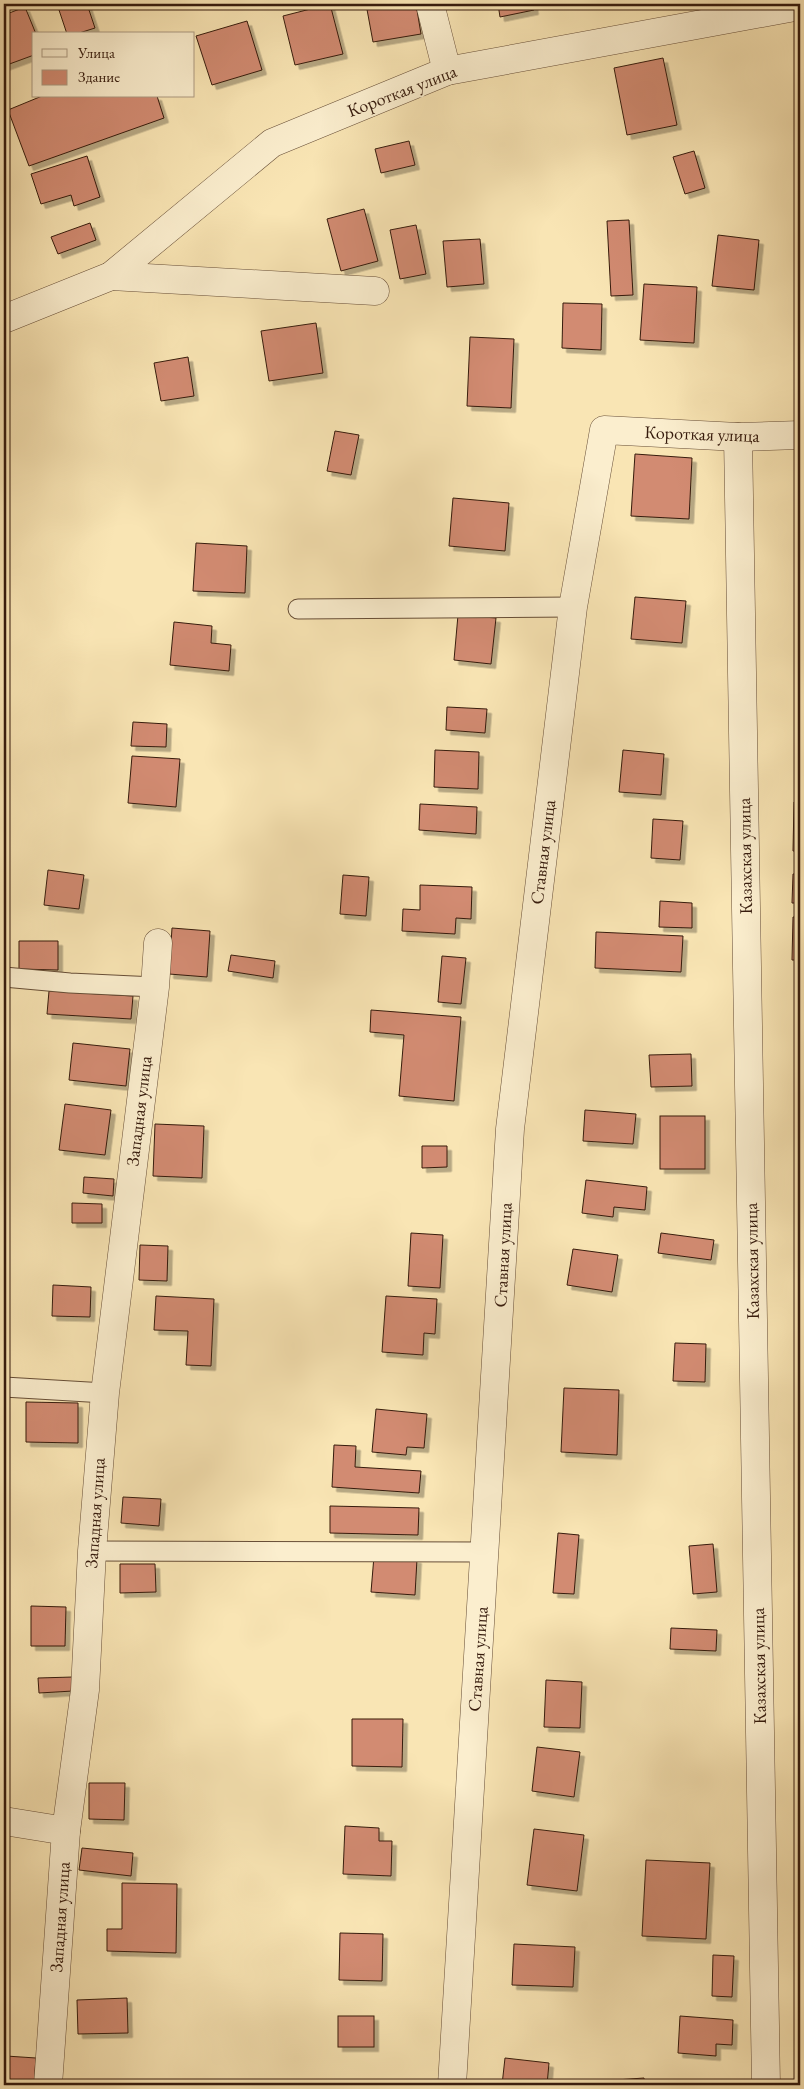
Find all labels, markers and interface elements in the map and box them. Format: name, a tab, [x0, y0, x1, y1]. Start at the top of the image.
legend	[32, 32, 195, 98]
text: Улица	[77, 43, 115, 62]
street label: Короткая улица	[344, 59, 461, 122]
text: Здание	[78, 67, 120, 86]
street label: Короткая улица	[644, 420, 761, 447]
street label: Казахская улица	[732, 797, 757, 914]
street label: Ставная улица	[525, 798, 560, 906]
street label: Западная улица	[120, 1054, 157, 1167]
street label: Ставная улица	[488, 1201, 517, 1308]
street label: Казахская улица	[739, 1202, 764, 1319]
street label: Западная улица	[79, 1456, 110, 1569]
street label: Ставная улица	[462, 1605, 493, 1712]
street label: Казахская улица	[746, 1607, 771, 1724]
street label: Западная улица	[44, 1860, 75, 1973]

